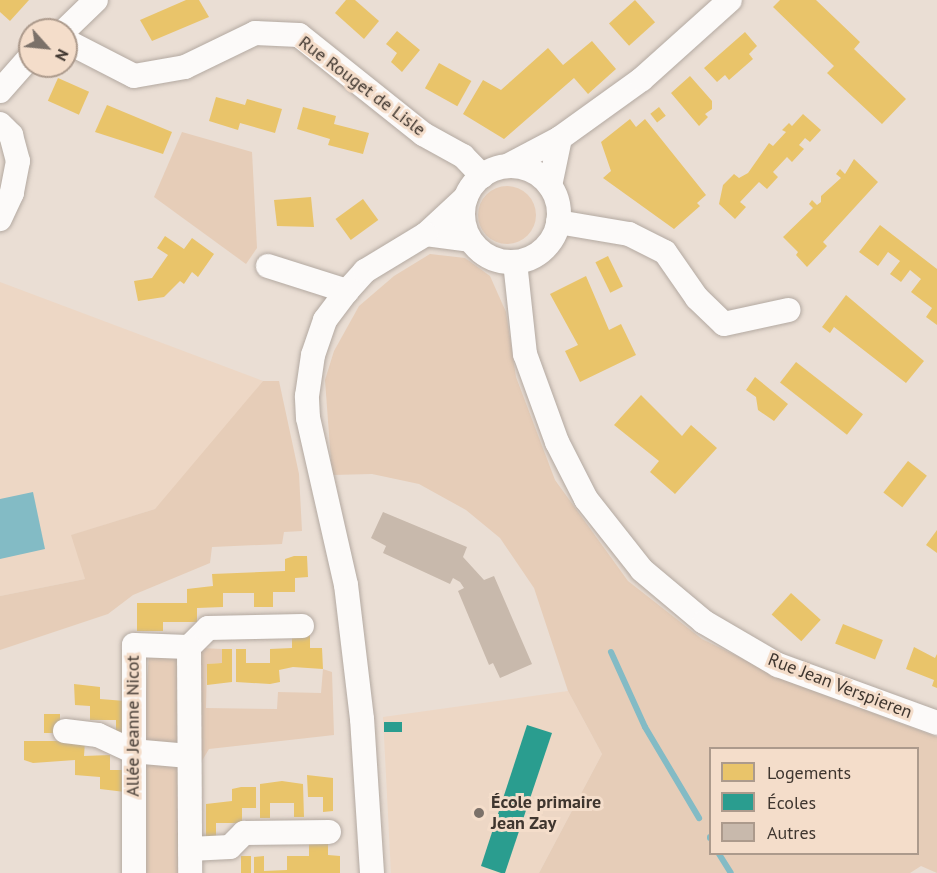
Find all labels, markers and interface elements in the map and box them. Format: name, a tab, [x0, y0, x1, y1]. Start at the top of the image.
north arrow	[18, 18, 78, 78]
street label: Rue Rouget de Lisle	[294, 31, 430, 141]
text: N	[51, 46, 74, 64]
street label: Rue Jean Verspieren	[765, 649, 915, 723]
street label: Allée Jeanne Nicot	[122, 655, 144, 797]
legend	[709, 747, 919, 855]
text: Logements	[767, 761, 851, 784]
text: Écoles	[767, 791, 816, 814]
place label: École primaire Jean Zay	[491, 792, 601, 834]
marker: École primaire Jean Zay	[472, 806, 486, 820]
text: Autres	[767, 821, 816, 844]

